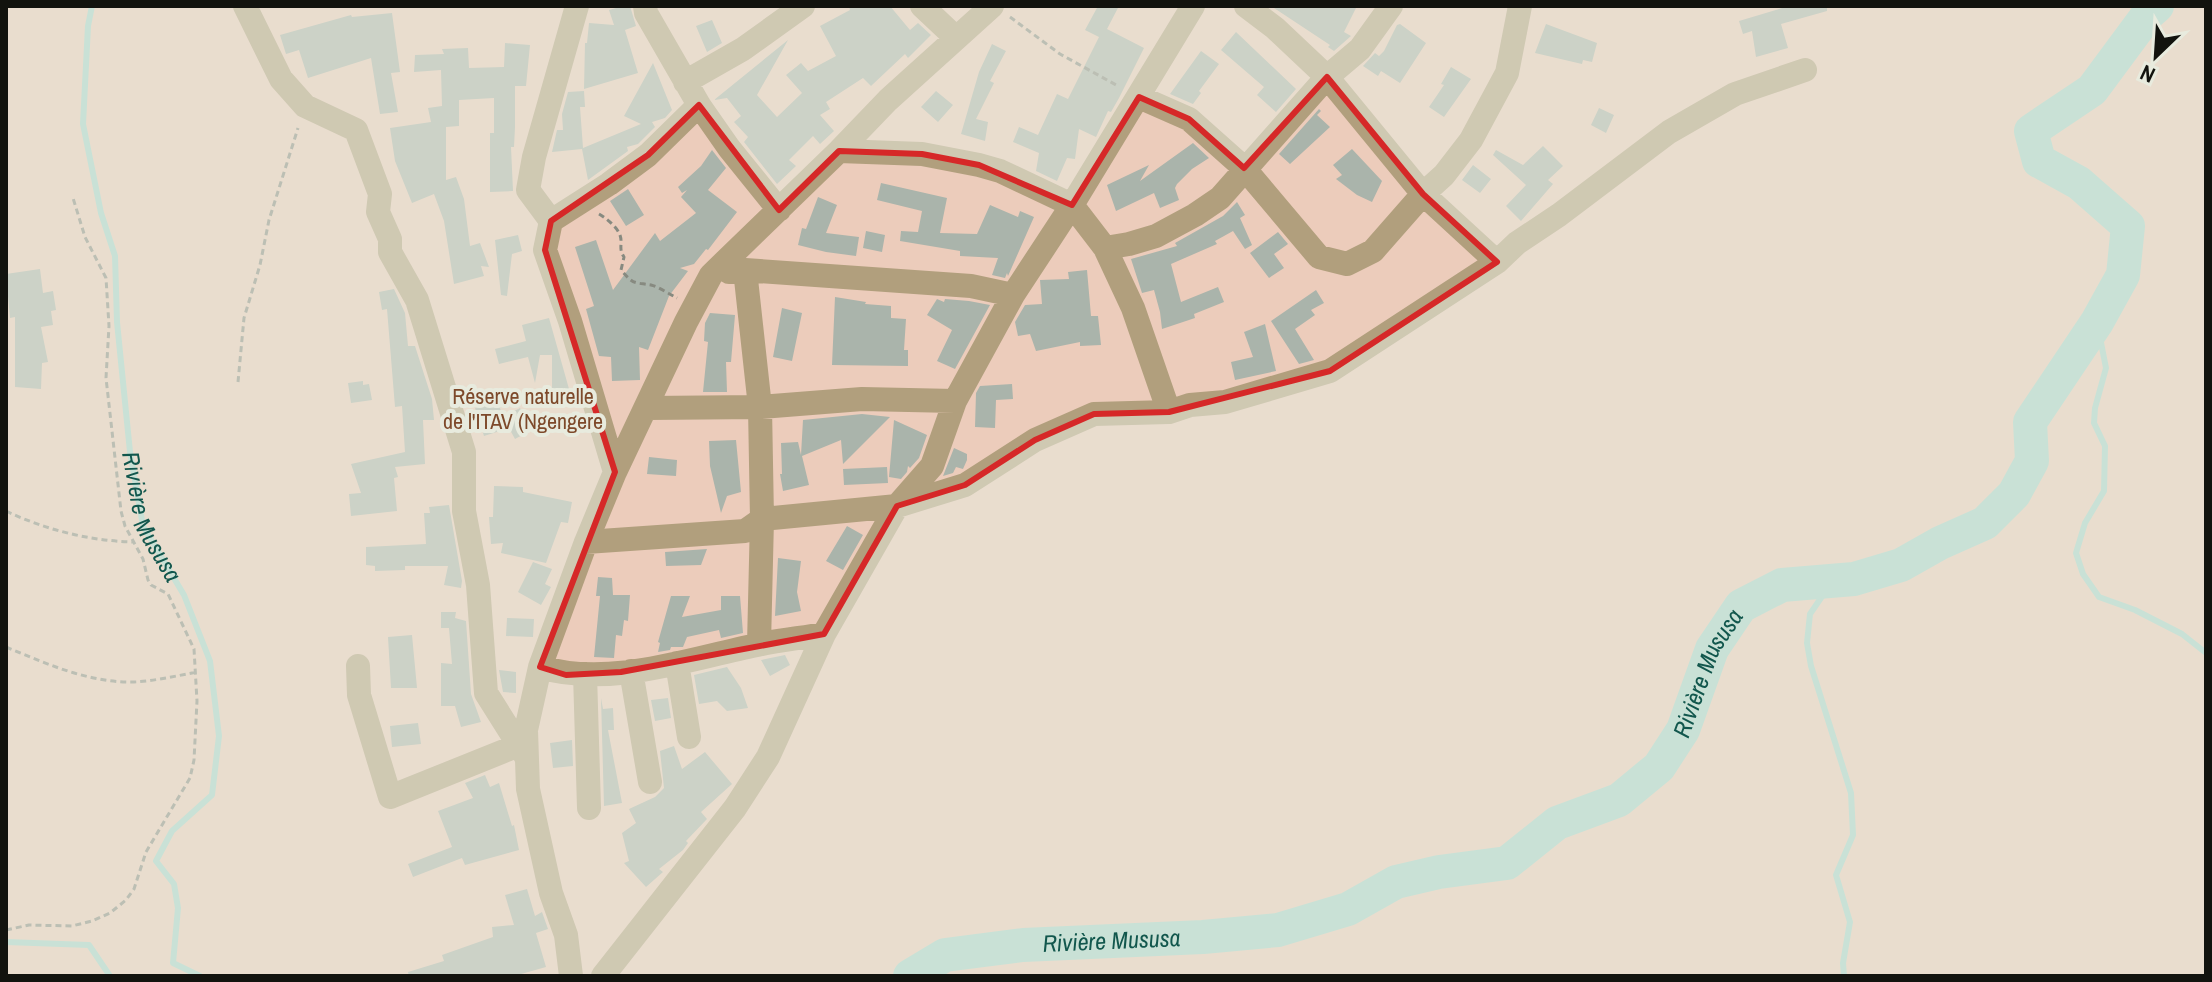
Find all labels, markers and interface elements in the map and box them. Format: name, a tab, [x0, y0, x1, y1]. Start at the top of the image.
north arrow	[2116, 16, 2196, 96]
text: N	[2135, 58, 2160, 90]
park label: Réserve naturelle de l'ITAV (Ngengere	[443, 381, 603, 436]
water label: Rivière Mususa	[115, 449, 190, 588]
water label: Rivière Mususa	[1665, 602, 1750, 742]
water label: Rivière Mususa	[1042, 921, 1181, 959]

